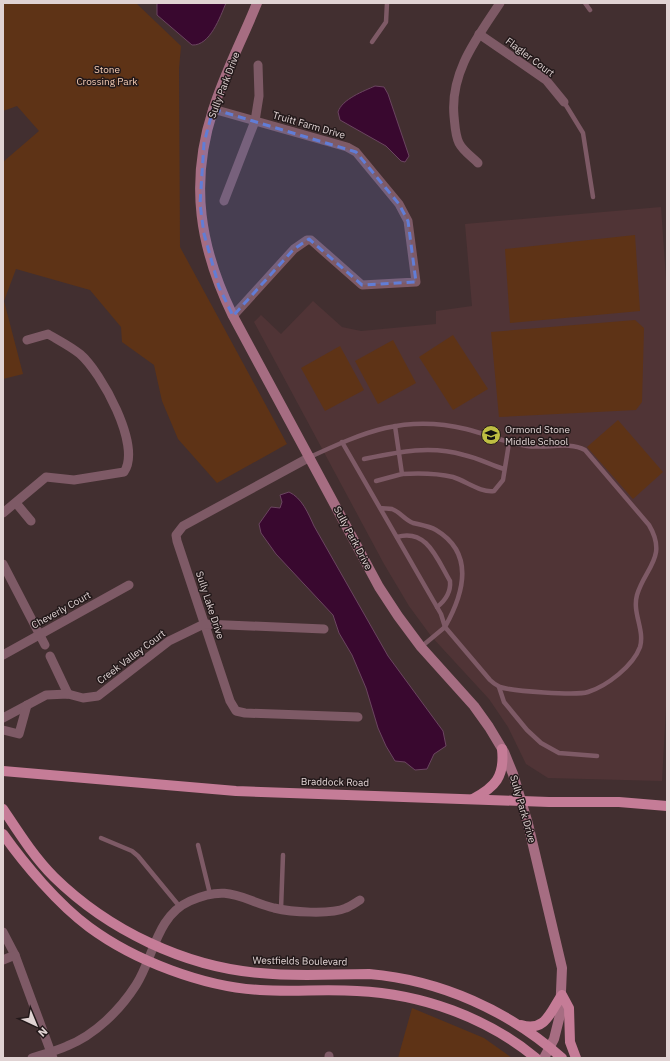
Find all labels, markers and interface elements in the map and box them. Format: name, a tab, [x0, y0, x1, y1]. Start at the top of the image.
street label: Flagler Court	[503, 34, 557, 80]
street label: Sully Park Drive	[205, 50, 243, 120]
park label: Stone Crossing Park	[76, 63, 138, 88]
street label: Truitt Farm Drive	[271, 108, 347, 142]
place label: Ormond Stone Middle School	[505, 423, 570, 448]
school or university icon: Ormond Stone Middle School	[480, 424, 502, 446]
street label: Sully Park Drive	[331, 504, 375, 572]
street label: Sully Lake Drive	[193, 569, 227, 641]
street label: Cheverly Court	[29, 588, 93, 632]
street label: Creek Valley Court	[94, 627, 168, 687]
street label: Sully Park Drive	[507, 774, 539, 845]
street label: Braddock Road	[301, 775, 369, 789]
street label: Westfields Boulevard	[252, 954, 348, 968]
north arrow	[16, 1005, 56, 1045]
text: N	[35, 1024, 51, 1040]

